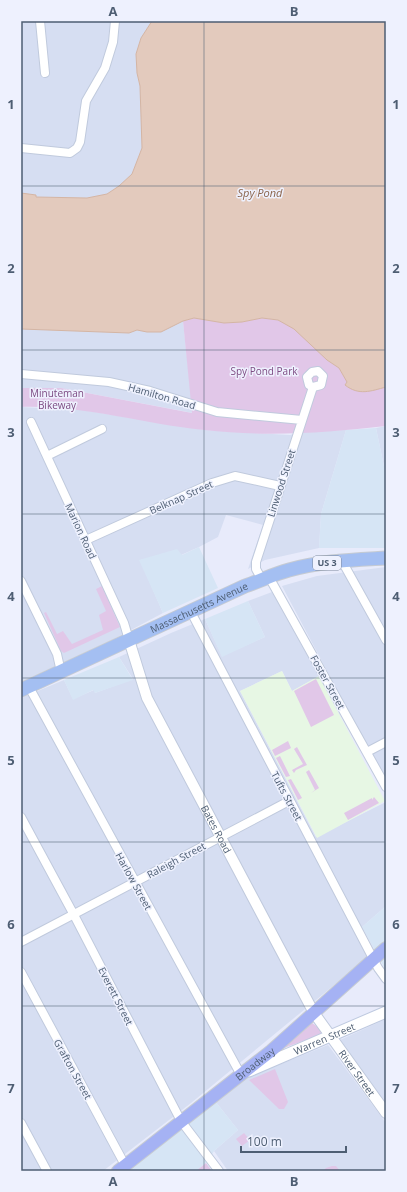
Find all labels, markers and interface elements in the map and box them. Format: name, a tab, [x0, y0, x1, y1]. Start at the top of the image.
text: A	[109, 2, 118, 20]
text: B	[290, 2, 299, 20]
text: 1	[7, 95, 15, 113]
text: 1	[392, 95, 400, 113]
water label: Spy Pond	[238, 185, 283, 200]
text: 2	[7, 259, 15, 277]
text: 2	[392, 259, 400, 277]
park label: Spy Pond Park	[230, 364, 298, 378]
street label: Hamilton Road	[127, 380, 197, 412]
park label: Minuteman Bikeway	[30, 386, 84, 412]
text: 3	[7, 423, 15, 441]
text: 3	[392, 423, 400, 441]
street label: Linwood Street	[263, 447, 299, 519]
street label: Belknap Street	[147, 477, 215, 517]
street label: Marion Road	[62, 501, 100, 561]
road number: US 3	[313, 556, 341, 570]
street label: Massachusetts Avenue	[148, 579, 250, 636]
text: 4	[7, 587, 15, 605]
text: 4	[392, 587, 400, 605]
street label: Foster Street	[307, 652, 349, 712]
text: 5	[7, 751, 15, 769]
text: 5	[392, 751, 400, 769]
street label: Tufts Street	[268, 769, 306, 823]
street label: Bates Road	[198, 803, 235, 855]
street label: Raleigh Street	[144, 838, 208, 881]
street label: Harlow Street	[112, 850, 156, 913]
text: 6	[7, 915, 15, 933]
text: 6	[392, 915, 400, 933]
street label: Everett Street	[95, 965, 137, 1028]
street label: Warren Street	[292, 1019, 357, 1058]
street label: Grafton Street	[51, 1037, 95, 1102]
street label: Broadway	[232, 1043, 279, 1084]
street label: River Street	[336, 1047, 379, 1099]
text: 7	[7, 1079, 15, 1097]
text: 7	[392, 1079, 400, 1097]
scale bar	[241, 1128, 346, 1154]
text: 100 m	[247, 1133, 282, 1150]
text: A	[109, 1172, 118, 1190]
text: B	[290, 1172, 299, 1190]

